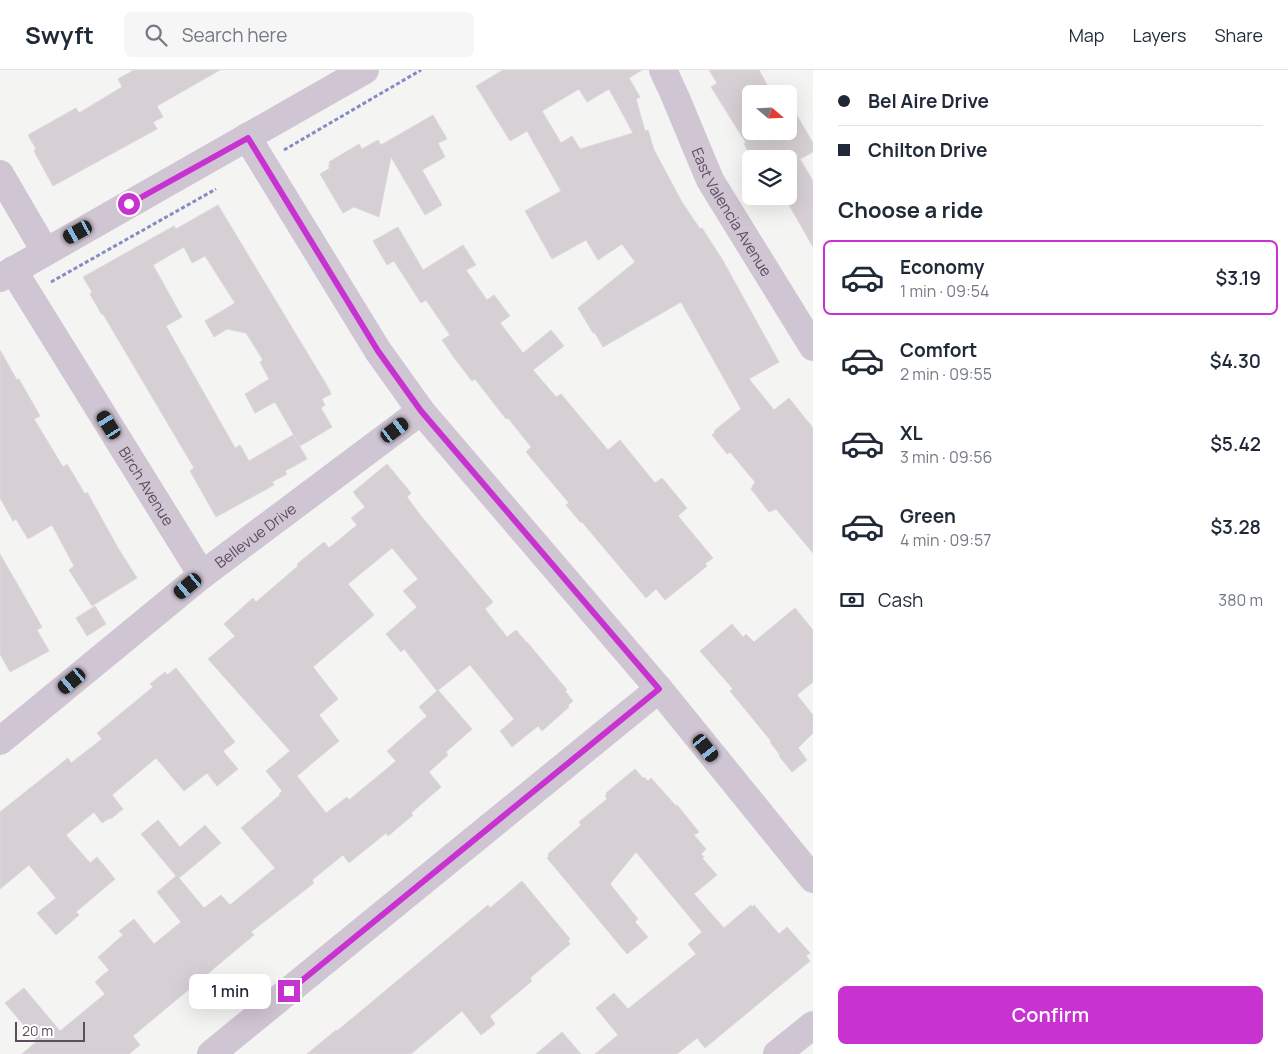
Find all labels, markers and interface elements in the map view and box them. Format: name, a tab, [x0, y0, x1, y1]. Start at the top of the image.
search box	[124, 12, 474, 57]
text: Swyft	[25, 18, 94, 51]
icon: search	[142, 21, 170, 49]
text: Search here	[182, 22, 287, 48]
text: Map	[1069, 23, 1104, 47]
text: Layers	[1132, 23, 1186, 47]
text: Share	[1214, 23, 1263, 47]
north arrow	[742, 85, 798, 140]
map controls	[742, 85, 797, 205]
text: Bel Aire Drive	[868, 88, 989, 114]
text: Chilton Drive	[868, 137, 988, 163]
street label: East Valencia Avenue	[687, 144, 777, 280]
button: layers	[742, 150, 797, 205]
route start	[118, 193, 140, 215]
text: Choose a ride	[838, 195, 983, 225]
car	[61, 218, 94, 246]
text: Economy	[900, 254, 984, 280]
icon: car	[840, 255, 885, 300]
text: $3.19	[1215, 265, 1261, 291]
text: 1 min · 09:54	[900, 280, 989, 302]
text: Comfort	[900, 337, 977, 363]
icon: car	[840, 338, 885, 383]
text: $4.30	[1210, 348, 1261, 374]
text: 2 min · 09:55	[900, 363, 992, 385]
car	[94, 408, 123, 442]
car	[378, 415, 411, 445]
text: XL	[900, 420, 923, 446]
icon: car	[840, 421, 885, 466]
text: $5.42	[1210, 431, 1261, 457]
street label: Birch Avenue	[114, 442, 179, 530]
text: 3 min · 09:56	[900, 446, 993, 468]
street label: Bellevue Drive	[210, 498, 301, 573]
text: Green	[900, 503, 956, 529]
icon: car	[840, 504, 885, 549]
text: $3.28	[1210, 514, 1261, 540]
text: 4 min · 09:57	[900, 529, 991, 551]
car	[171, 571, 204, 601]
icon: cash	[838, 586, 866, 614]
text: Cash	[878, 587, 923, 613]
text: 380 m	[1218, 589, 1263, 611]
car	[55, 666, 88, 696]
car	[690, 732, 721, 764]
callout: 1 min	[189, 974, 272, 1008]
text: 1 min	[211, 980, 249, 1002]
route end	[278, 980, 300, 1002]
button: Confirm	[838, 986, 1263, 1044]
scale bar	[15, 1019, 85, 1042]
text: 20 m	[22, 1021, 53, 1040]

